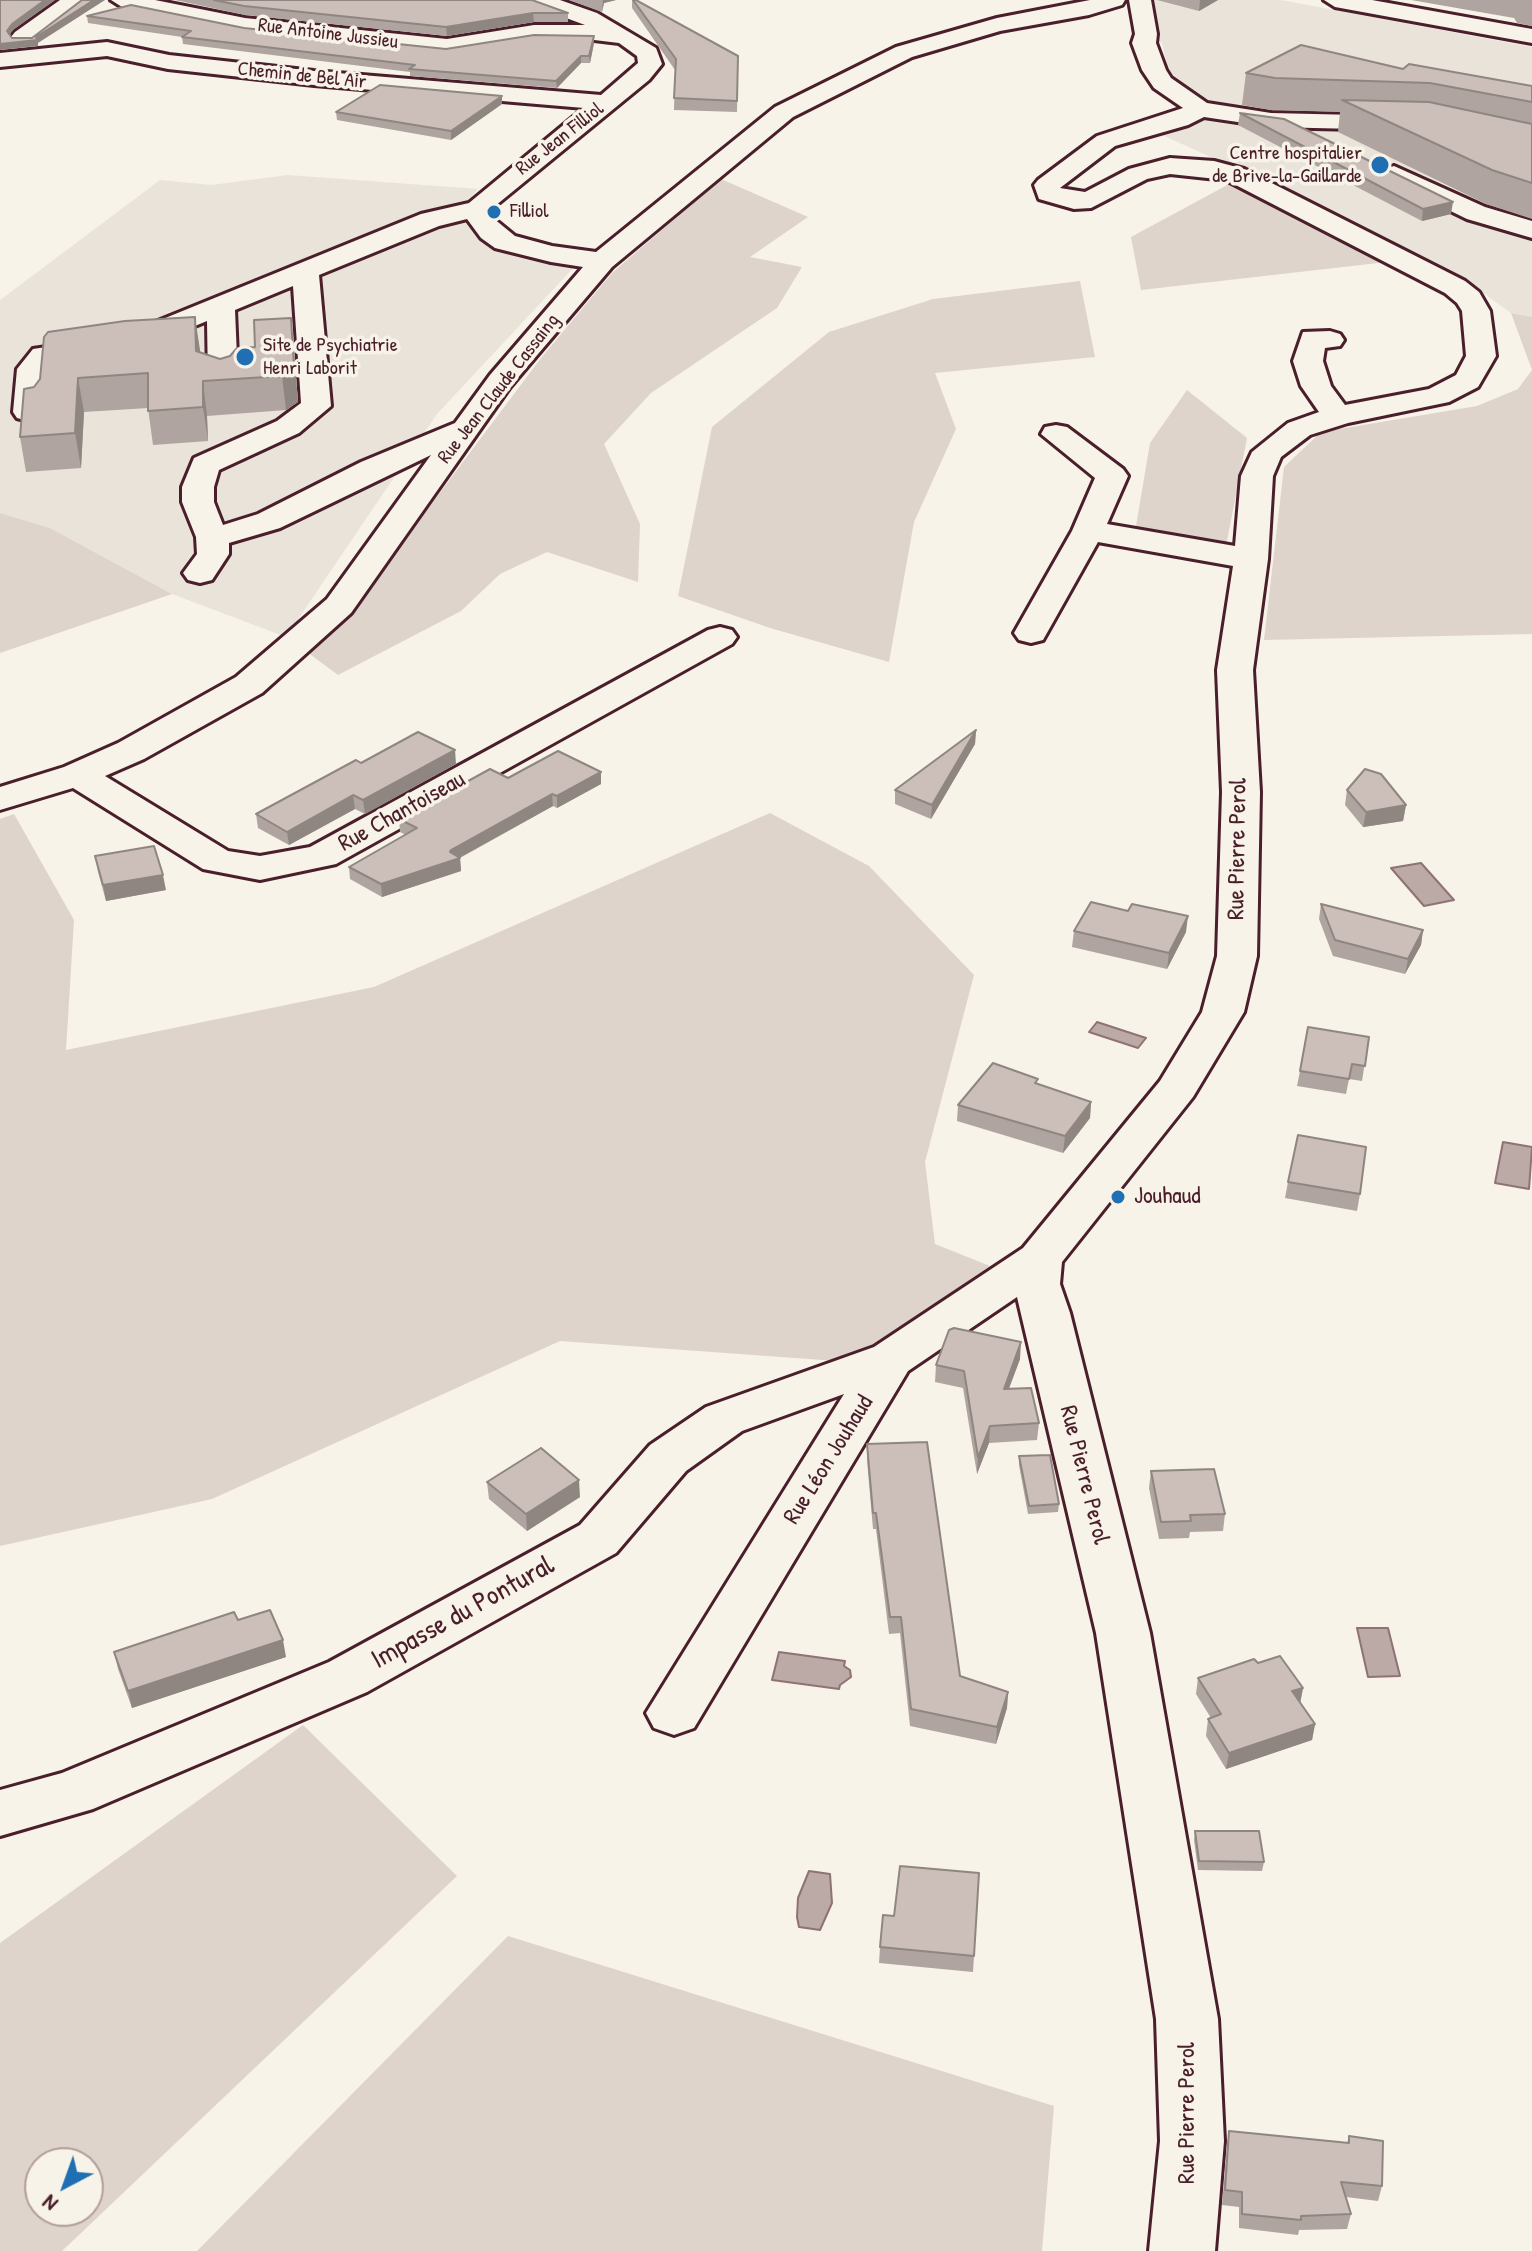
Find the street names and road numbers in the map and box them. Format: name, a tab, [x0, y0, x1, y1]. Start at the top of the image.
street label: Rue Antoine Jussieu	[257, 14, 399, 54]
street label: Chemin de Bel Air	[236, 57, 368, 95]
street label: Rue Jean Filliol	[511, 97, 609, 181]
street label: Rue Jean Claude Cassaing	[433, 309, 565, 469]
street label: Rue Chantoiseau	[334, 765, 470, 859]
street label: Rue Pierre Perol	[1222, 778, 1254, 920]
street label: Rue Léon Jouhaud	[778, 1390, 880, 1530]
street label: Rue Pierre Perol	[1053, 1403, 1115, 1547]
street label: Impasse du Pontural	[366, 1549, 560, 1677]
street label: Rue Pierre Perol	[1174, 2042, 1202, 2184]

